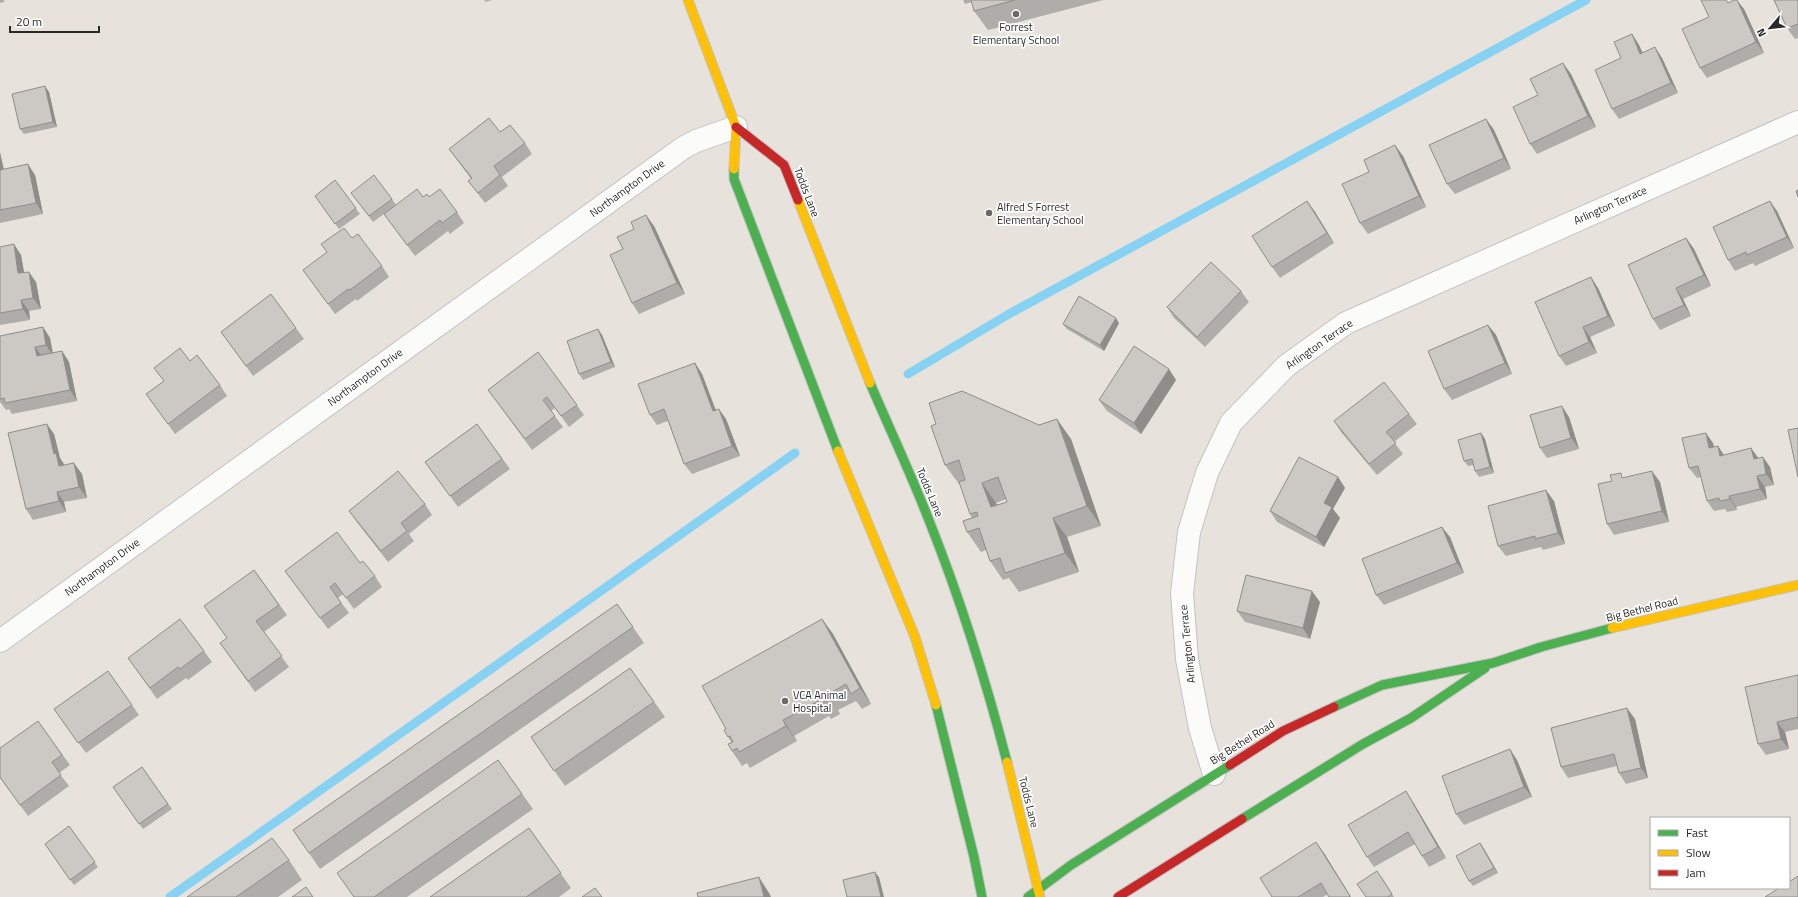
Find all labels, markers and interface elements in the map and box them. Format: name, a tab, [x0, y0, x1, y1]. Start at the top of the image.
scale bar	[10, 8, 99, 34]
north arrow	[1750, 8, 1790, 48]
marker: Forrest Elementary School	[1011, 9, 1021, 19]
text: 20 m	[16, 12, 42, 31]
place label: Forrest Elementary School	[973, 19, 1059, 48]
text: N	[1752, 26, 1770, 40]
street label: Northampton Drive	[586, 155, 668, 221]
street label: Todds Lane	[790, 165, 824, 220]
street label: Arlington Terrace	[1571, 182, 1650, 228]
place label: Alfred S Forrest Elementary School	[997, 199, 1084, 228]
marker: Alfred S Forrest Elementary School	[984, 208, 994, 218]
street label: Arlington Terrace	[1282, 315, 1356, 373]
street label: Northampton Drive	[324, 344, 406, 410]
street label: Todds Lane	[912, 465, 948, 519]
street label: Northampton Drive	[61, 534, 143, 600]
street label: Big Bethel Road	[1604, 592, 1680, 626]
street label: Arlington Terrace	[1175, 604, 1199, 684]
place label: VCA Animal Hospital	[793, 687, 846, 716]
marker: VCA Animal Hospital	[780, 696, 790, 706]
street label: Big Bethel Road	[1207, 716, 1278, 768]
street label: Todds Lane	[1015, 775, 1043, 830]
legend	[1650, 817, 1790, 889]
text: Fast	[1686, 823, 1709, 842]
text: Slow	[1686, 843, 1711, 862]
text: Jam	[1686, 863, 1706, 882]

